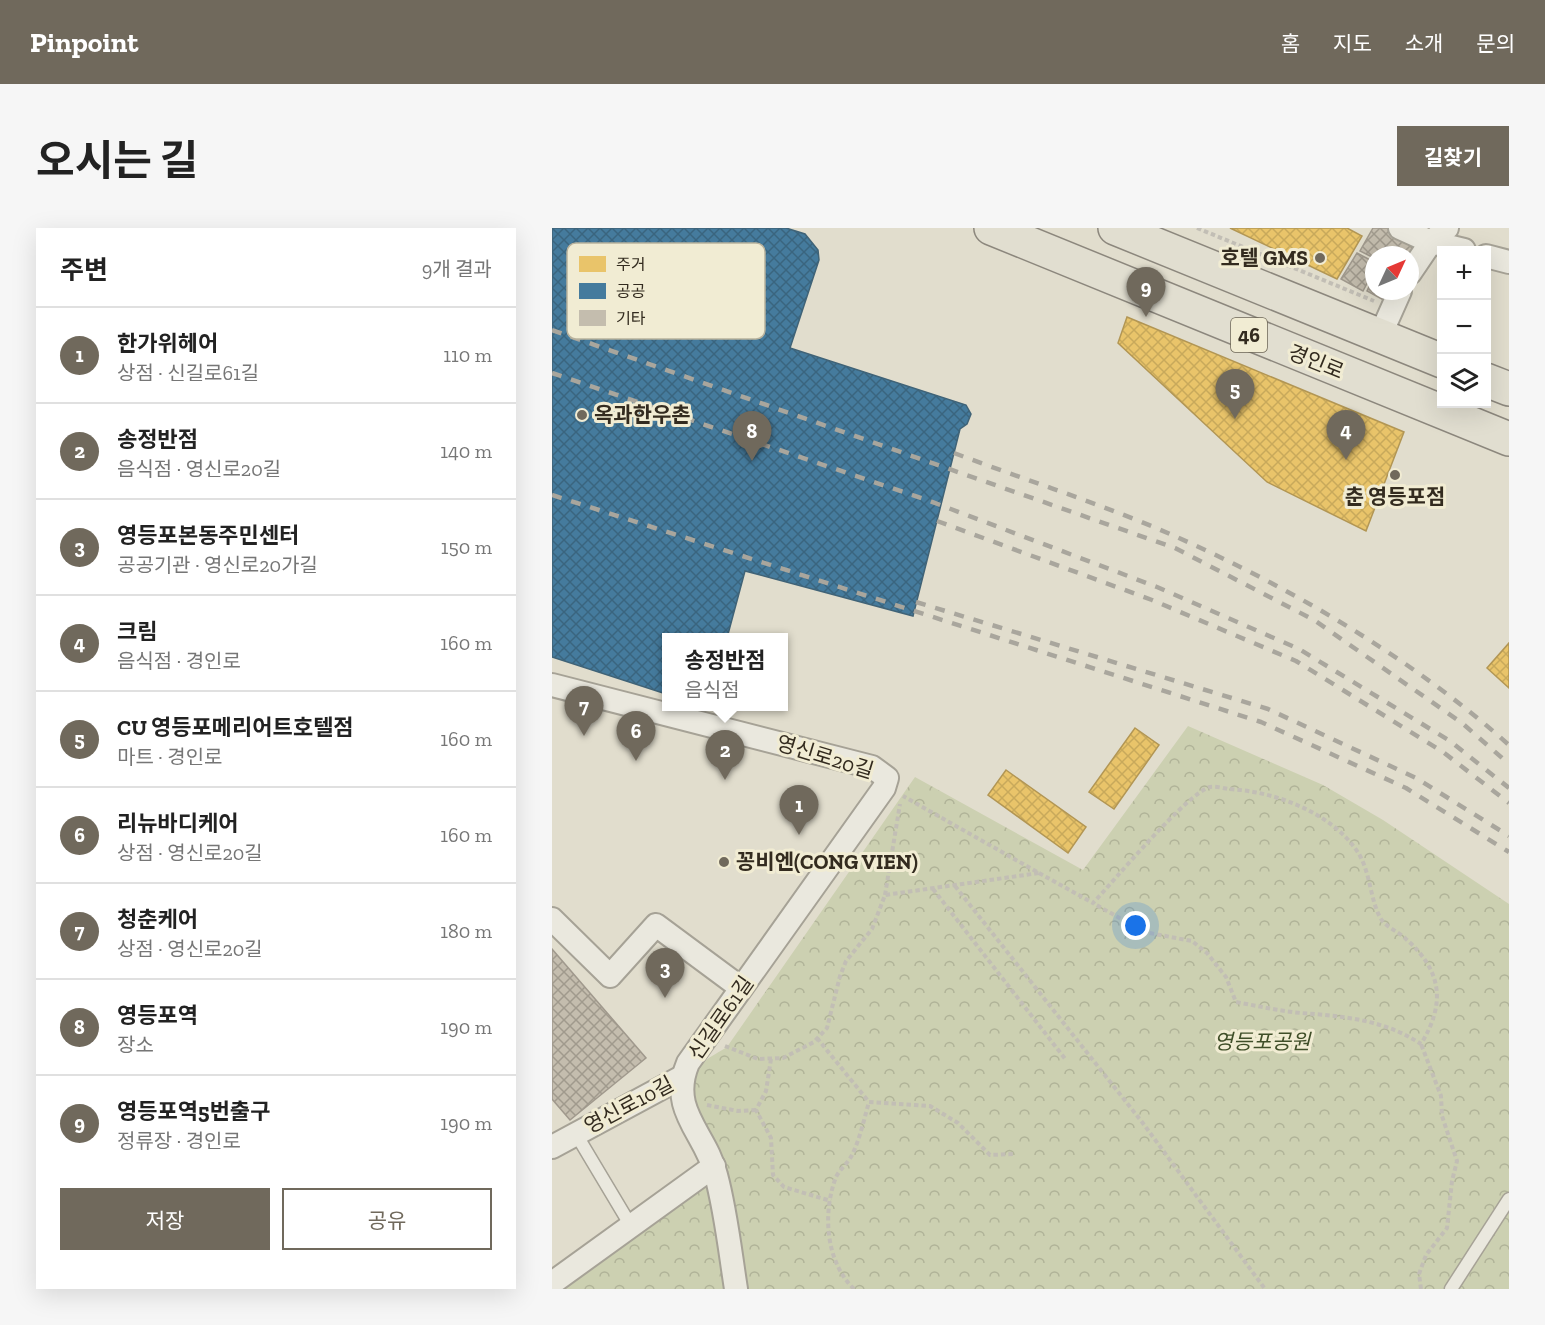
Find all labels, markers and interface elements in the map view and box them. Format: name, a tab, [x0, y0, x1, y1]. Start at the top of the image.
text: Pinpoint	[30, 26, 138, 59]
text: 홈	[1281, 31, 1300, 56]
text: 지도	[1333, 31, 1372, 56]
text: 소개	[1405, 31, 1443, 56]
text: 문의	[1476, 31, 1515, 56]
button: 길찾기	[1397, 126, 1509, 186]
text: 오시는 길	[36, 135, 198, 186]
legend	[567, 243, 765, 339]
place label: 호텔 GMS	[1221, 245, 1308, 270]
north arrow	[1365, 246, 1419, 300]
map controls	[1437, 246, 1491, 408]
button: +	[1437, 246, 1491, 300]
marker: 호텔 GMS	[1313, 251, 1327, 265]
text: 주변	[60, 254, 108, 286]
text: 주거	[616, 255, 645, 274]
text: 9개 결과	[422, 257, 492, 281]
pin: 9	[1126, 268, 1166, 317]
text: 공공	[616, 282, 645, 301]
button: −	[1437, 300, 1491, 354]
text: 기타	[616, 309, 646, 328]
road number: 46	[1231, 318, 1267, 352]
text: 한가위헤어	[117, 330, 218, 357]
street label: 경인로	[1285, 339, 1348, 384]
text: 1	[75, 343, 84, 367]
text: 110 m	[443, 343, 492, 367]
button: layers	[1437, 354, 1491, 408]
text: 상점 · 신길로61길	[117, 361, 259, 385]
pin: 5	[1216, 370, 1254, 419]
place label: 옥과한우촌	[594, 402, 691, 427]
marker: 옥과한우촌	[575, 408, 589, 422]
pin: 4	[1326, 410, 1366, 460]
pin: 8	[732, 412, 772, 461]
text: 송정반점	[117, 426, 198, 453]
text: 2	[74, 439, 85, 463]
text: 140 m	[440, 439, 492, 463]
text: 음식점 · 영신로20길	[117, 457, 281, 481]
marker: 춘 영등포점	[1388, 468, 1402, 482]
place label: 춘 영등포점	[1345, 484, 1445, 509]
text: 영등포본동주민센터	[117, 522, 299, 549]
text: 3	[74, 535, 85, 559]
text: 150 m	[441, 535, 492, 559]
text: 공공기관 · 영신로20가길	[117, 553, 318, 577]
text: 크림	[117, 618, 157, 645]
text: 4	[74, 631, 85, 655]
text: 160 m	[440, 631, 492, 655]
popup	[662, 633, 788, 711]
text: 송정반점	[685, 647, 765, 674]
text: 음식점 · 경인로	[117, 649, 241, 673]
text: 음식점	[685, 678, 740, 702]
pin: 7	[564, 686, 603, 736]
pin: 6	[616, 712, 656, 761]
text: CU 영등포메리어트호텔점	[117, 714, 354, 741]
text: 5	[74, 727, 85, 751]
text: 160 m	[440, 727, 492, 751]
pin: 2	[706, 730, 744, 780]
street label: 영신로20길	[774, 730, 877, 783]
text: 마트 · 경인로	[117, 745, 222, 769]
pin: 1	[780, 786, 818, 835]
text: 리뉴바디케어	[117, 810, 238, 837]
text: 6	[74, 823, 85, 847]
text: 160 m	[440, 823, 492, 847]
text: 상점 · 영신로20길	[117, 841, 263, 865]
place label: 꽁비엔(CONG VIEN)	[736, 849, 918, 874]
marker: 꽁비엔(CONG VIEN)	[717, 855, 731, 869]
text: 청춘케어	[117, 906, 198, 933]
your location	[1121, 911, 1150, 940]
text: 7	[75, 919, 84, 943]
text: 180 m	[440, 919, 492, 943]
text: 상점 · 영신로20길	[117, 937, 263, 961]
pin: 3	[646, 948, 684, 998]
street label: 신길로61길	[683, 971, 759, 1064]
text: 영등포역	[117, 1002, 198, 1029]
text: 8	[74, 1015, 85, 1039]
text: 190 m	[440, 1015, 492, 1039]
park label: 영등포공원	[1214, 1029, 1312, 1054]
text: 장소	[117, 1033, 154, 1057]
street label: 영신로10길	[580, 1071, 678, 1138]
text: 영등포역5번출구	[117, 1098, 270, 1125]
text: 9	[74, 1111, 85, 1135]
text: 190 m	[440, 1111, 492, 1135]
text: 정류장 · 경인로	[117, 1129, 241, 1153]
button: 저장	[60, 1188, 270, 1250]
button: 공유	[282, 1188, 492, 1250]

